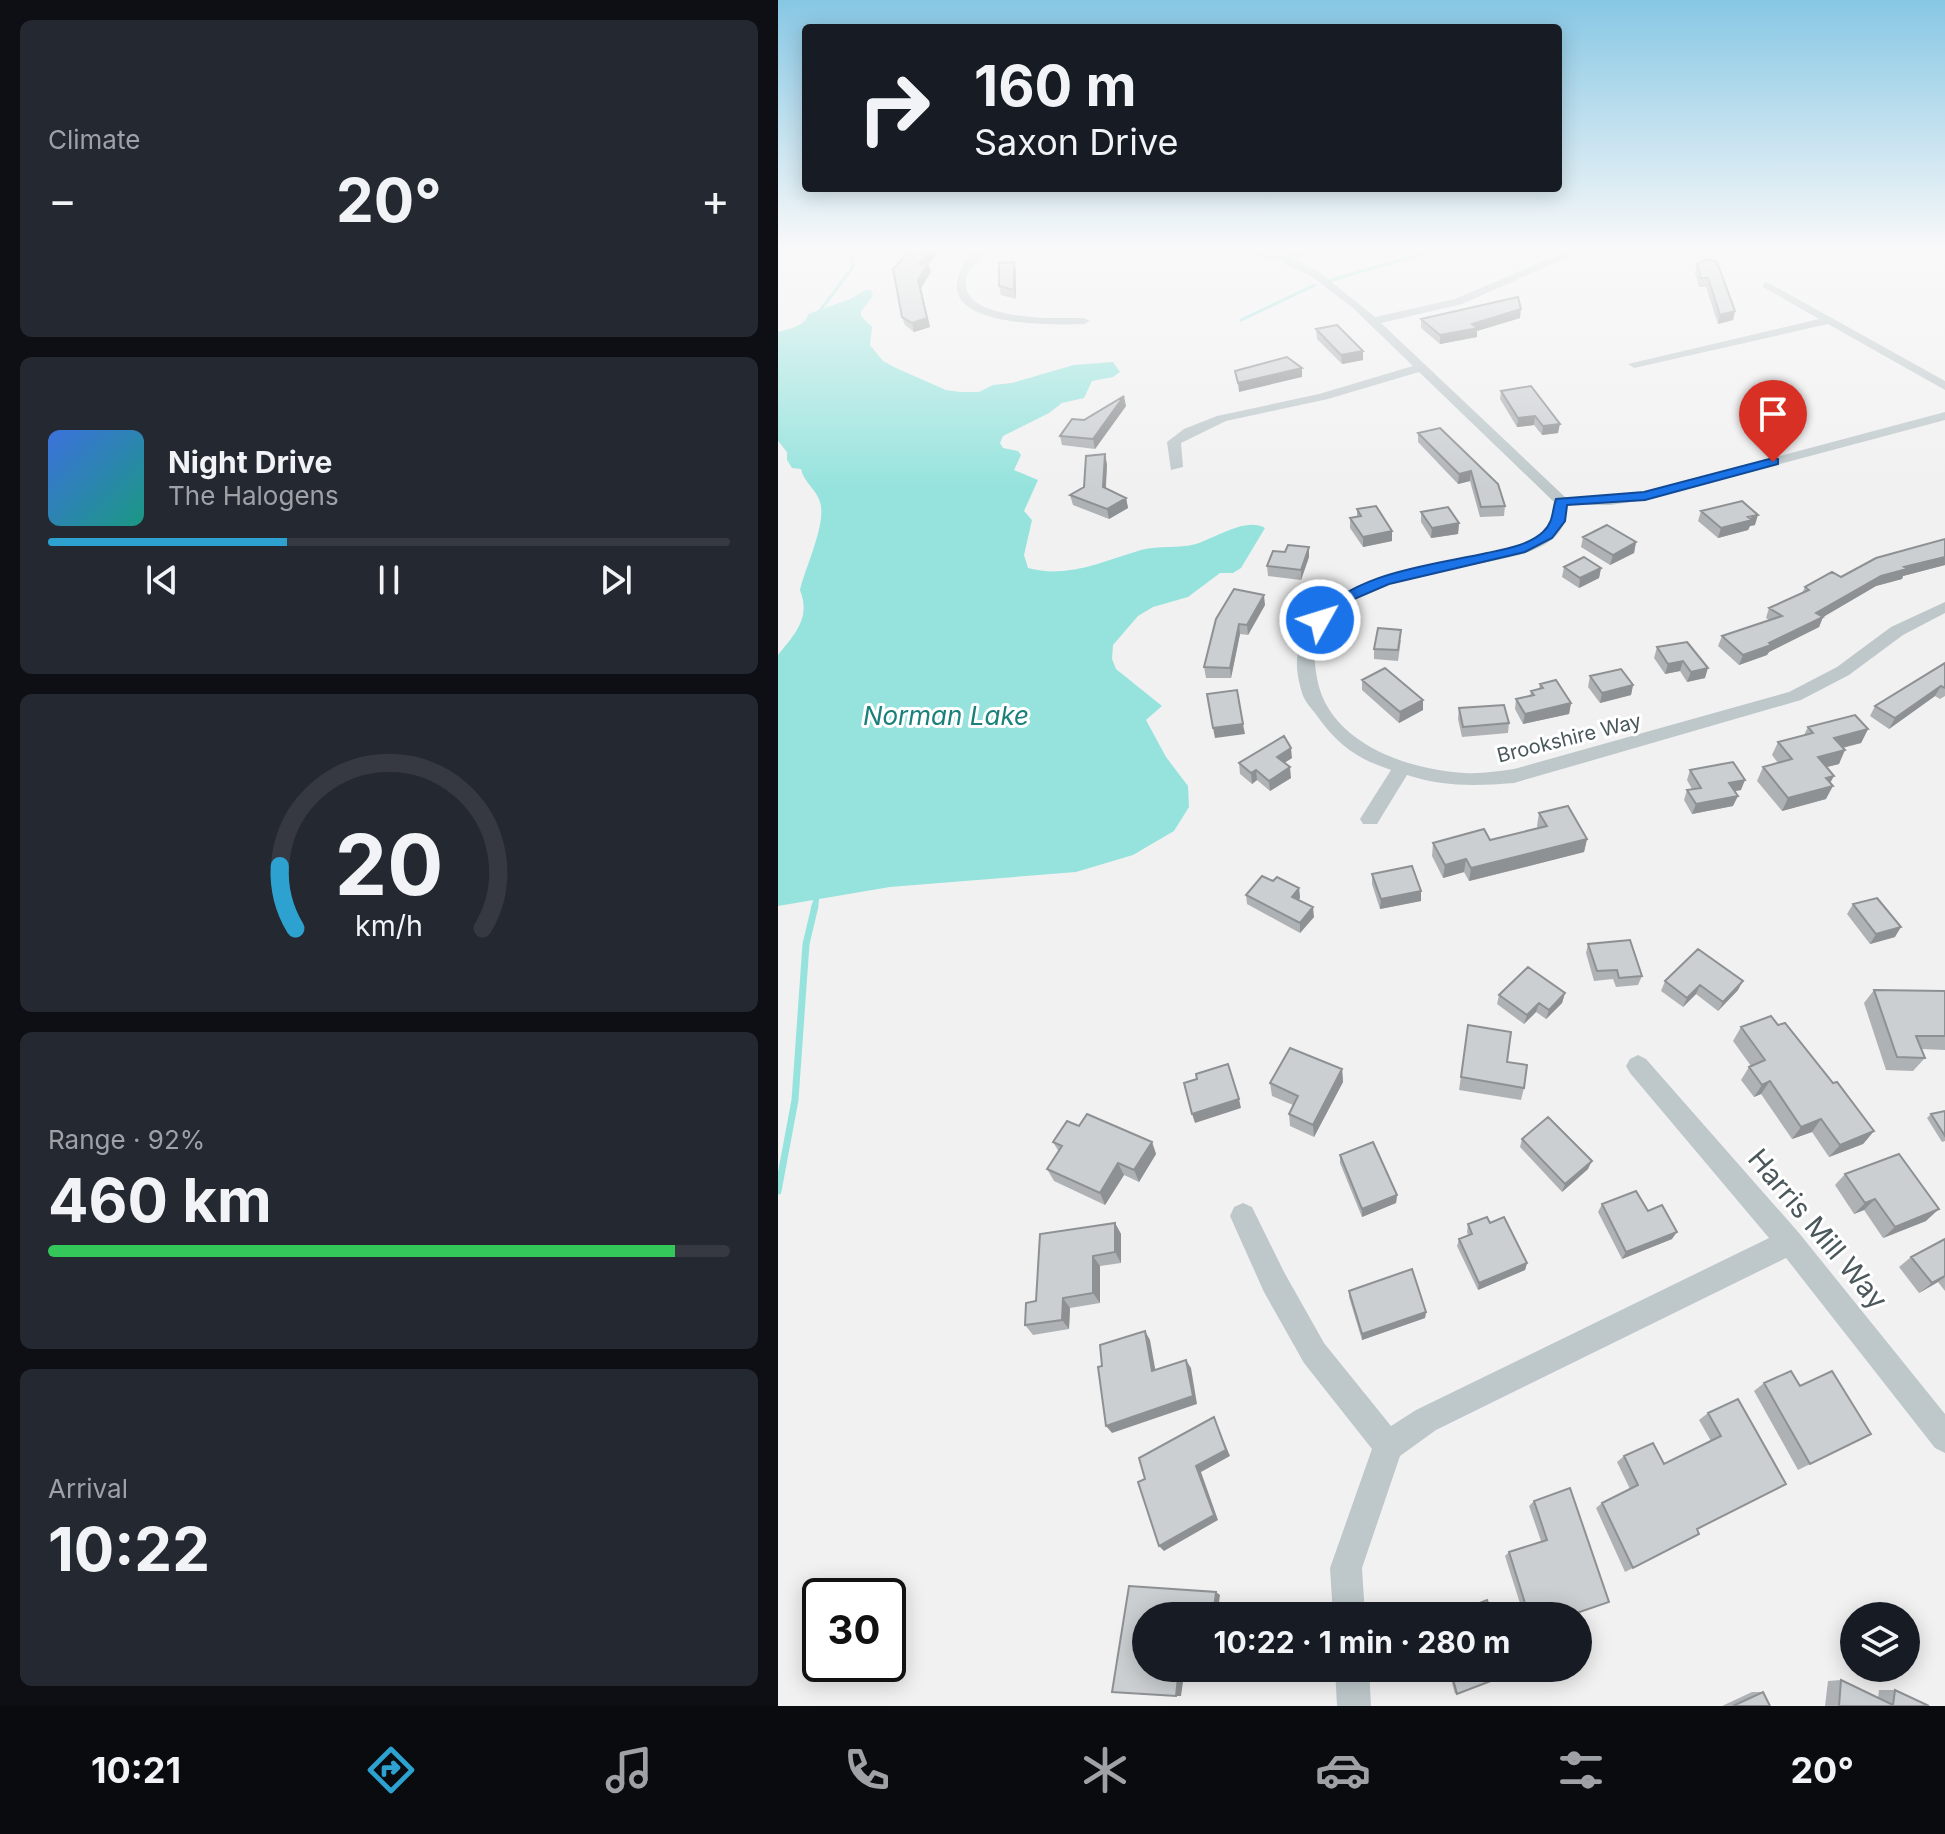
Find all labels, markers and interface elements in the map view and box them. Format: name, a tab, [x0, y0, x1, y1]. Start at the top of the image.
text: 160 m	[974, 52, 1137, 120]
icon: right	[842, 56, 946, 160]
text: Saxon Drive	[974, 120, 1178, 164]
text: Climate	[48, 124, 140, 155]
text: 20°	[336, 164, 442, 236]
text: −	[48, 173, 77, 227]
text: +	[701, 173, 730, 227]
pin	[1739, 380, 1807, 462]
icon: arrive	[1751, 392, 1795, 436]
text: Night Drive	[168, 444, 332, 480]
text: The Halogens	[168, 480, 339, 511]
icon: previous	[140, 558, 184, 602]
icon: pause	[367, 558, 411, 602]
icon: next	[594, 558, 638, 602]
position arrow	[1278, 578, 1362, 662]
water label: Norman Lake	[863, 700, 1029, 731]
street label: Brookshire Way	[1494, 708, 1644, 768]
text: 20	[335, 814, 443, 915]
text: km/h	[355, 908, 423, 943]
text: Range · 92%	[48, 1124, 205, 1155]
street label: Harris Mill Way	[1741, 1142, 1895, 1316]
text: 460 km	[48, 1164, 272, 1236]
text: Arrival	[48, 1473, 128, 1504]
text: 10:22	[48, 1513, 210, 1585]
speed limit sign: 30	[802, 1578, 906, 1682]
map controls	[1840, 1602, 1920, 1682]
button: layers	[1840, 1602, 1920, 1682]
text: 10:22 · 1 min · 280 m	[1214, 1624, 1510, 1660]
icon: directions	[363, 1742, 419, 1798]
icon: music	[601, 1742, 657, 1798]
icon: phone	[839, 1742, 895, 1798]
icon: climate	[1077, 1742, 1133, 1798]
icon: car	[1315, 1742, 1371, 1798]
icon: filters	[1553, 1742, 1609, 1798]
text: 10:21	[91, 1748, 181, 1792]
text: 20°	[1790, 1748, 1854, 1792]

